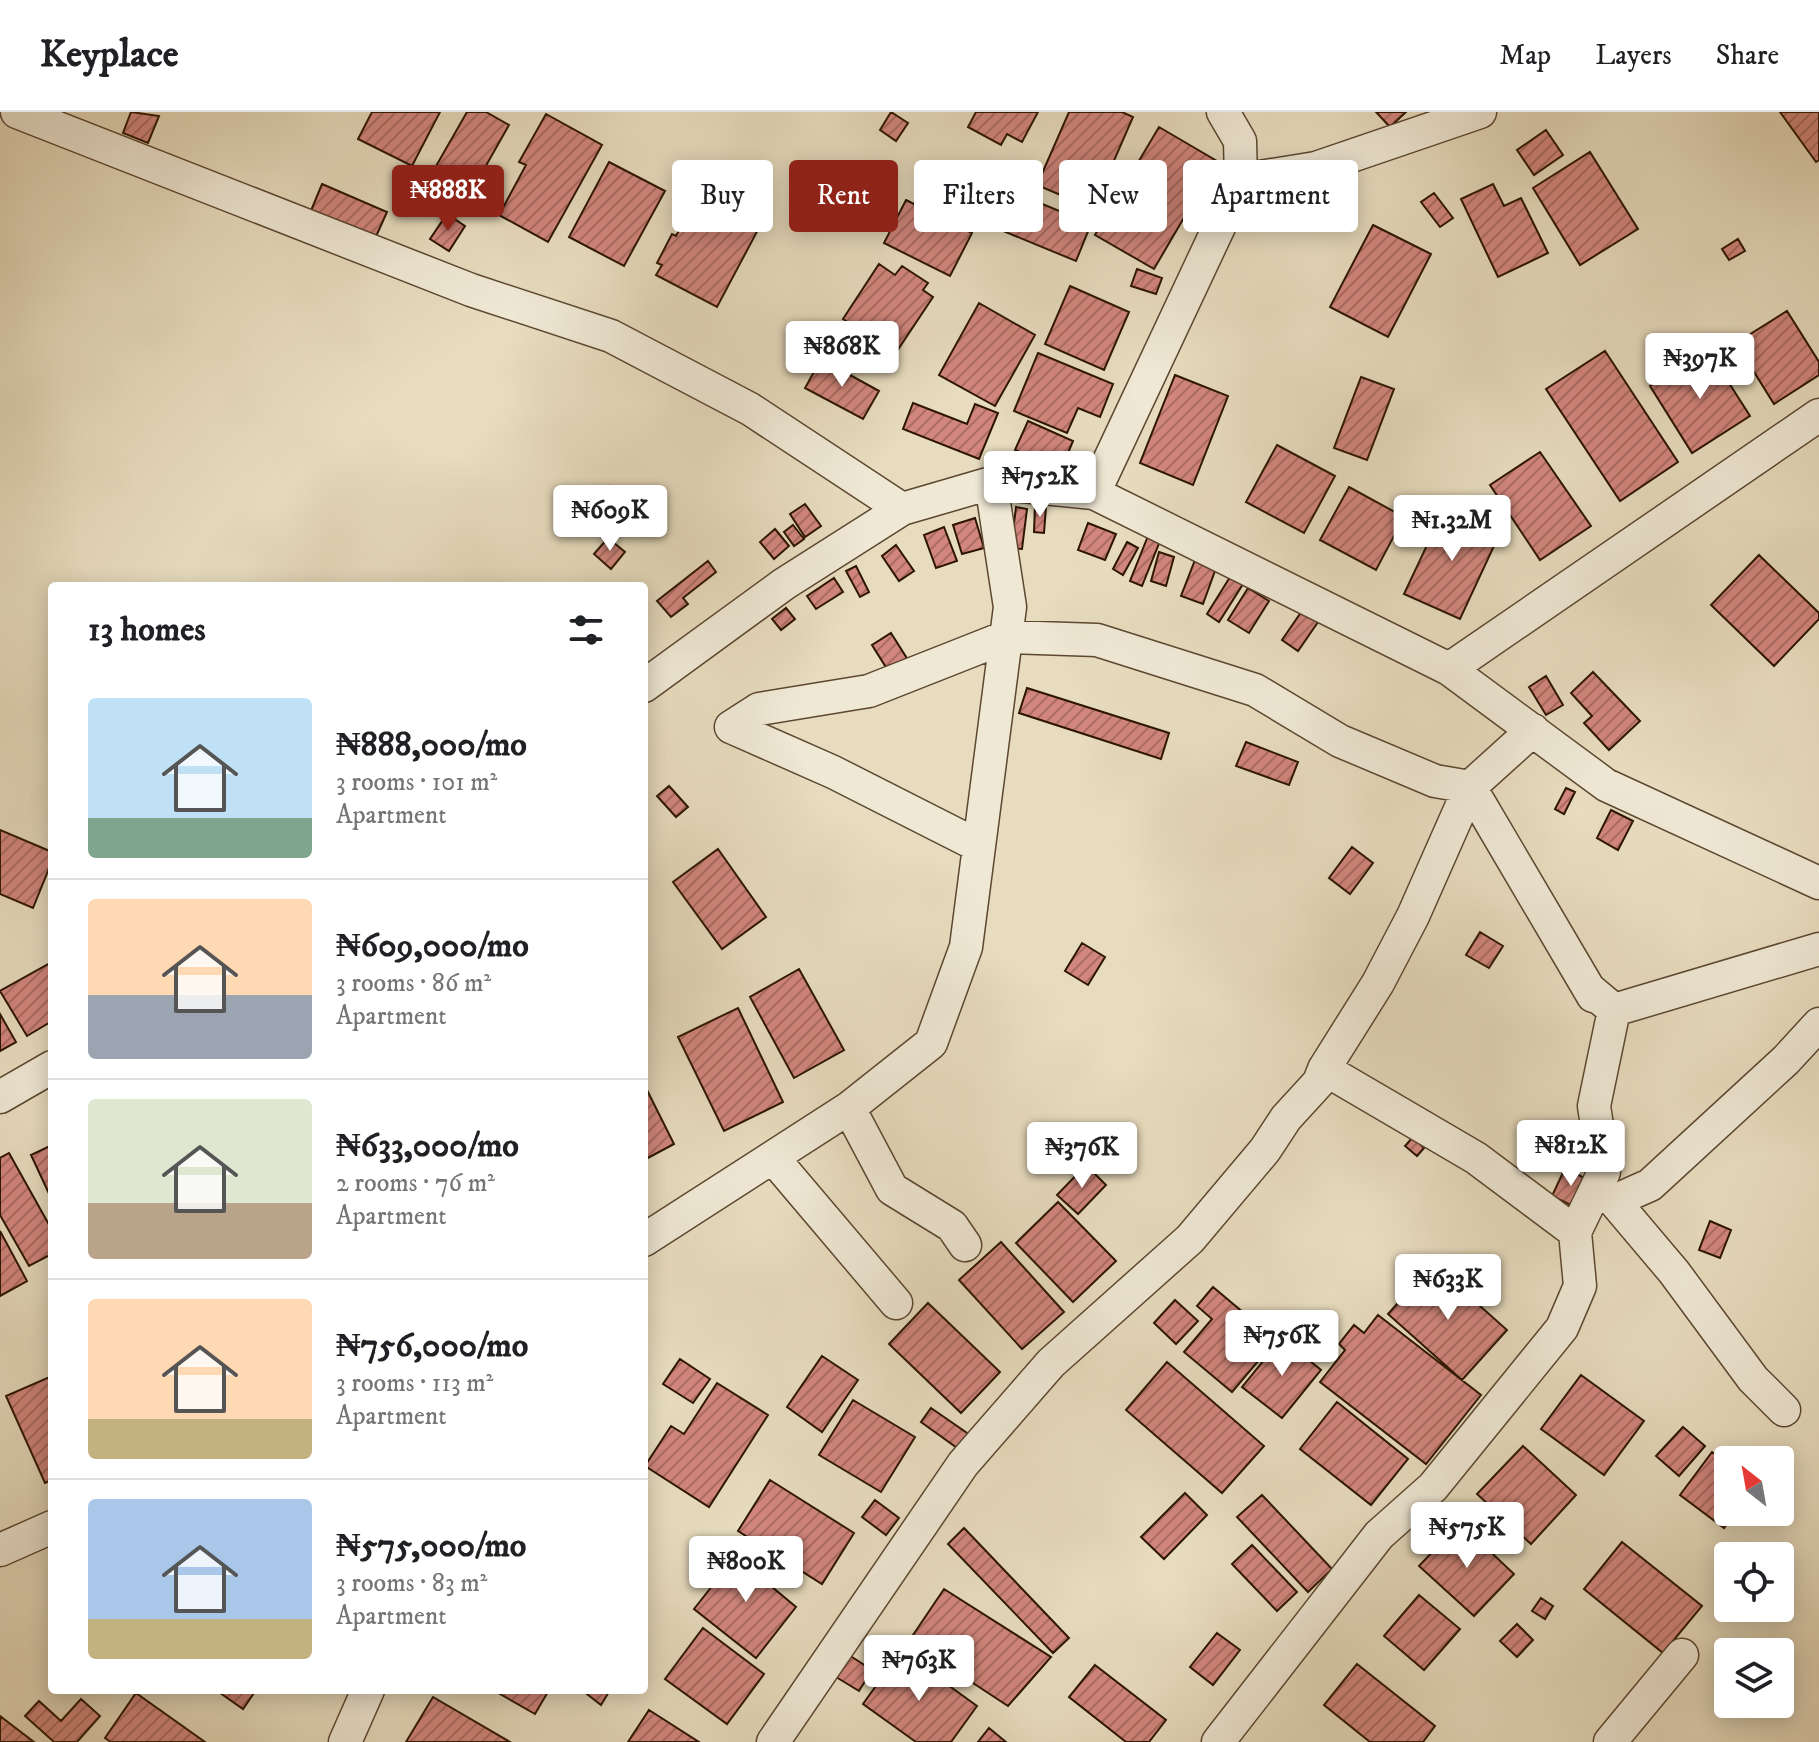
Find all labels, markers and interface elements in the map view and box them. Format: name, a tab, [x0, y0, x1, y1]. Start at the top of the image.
text: Keyplace	[40, 31, 179, 79]
text: Map	[1500, 38, 1551, 73]
text: Layers	[1595, 38, 1672, 73]
text: Share	[1716, 38, 1779, 73]
chip: Buy	[672, 160, 773, 232]
chip: Rent	[789, 160, 898, 232]
chip: Filters	[914, 160, 1043, 232]
chip: New	[1059, 160, 1167, 232]
chip: Apartment	[1183, 160, 1358, 232]
pin: ₦888K	[392, 165, 504, 233]
text: ₦888K	[410, 174, 486, 207]
pin: ₦868K	[786, 321, 898, 389]
text: ₦868K	[804, 330, 880, 363]
pin: ₦397K	[1644, 333, 1756, 401]
text: ₦397K	[1663, 342, 1737, 375]
pin: ₦752K	[984, 451, 1096, 519]
text: ₦752K	[1002, 460, 1078, 493]
pin: ₦609K	[554, 485, 666, 553]
text: ₦609K	[571, 494, 649, 527]
pin: ₦1.32M	[1387, 495, 1517, 563]
text: ₦1.32M	[1412, 504, 1492, 537]
icon: filters	[564, 608, 608, 652]
text: 13 homes	[88, 609, 206, 651]
text: ₦888,000/mo	[336, 724, 527, 766]
icon: home	[152, 730, 248, 826]
text: 3 rooms · 101 m²	[336, 766, 497, 799]
text: Apartment	[336, 799, 447, 832]
text: ₦609,000/mo	[336, 925, 529, 967]
icon: home	[152, 931, 248, 1027]
text: 3 rooms · 86 m²	[336, 967, 491, 1000]
text: Apartment	[336, 1000, 447, 1033]
pin: ₦812K	[1515, 1120, 1627, 1188]
pin: ₦376K	[1026, 1122, 1138, 1190]
text: ₦633,000/mo	[336, 1125, 519, 1167]
text: ₦812K	[1535, 1129, 1607, 1162]
icon: home	[152, 1131, 248, 1227]
text: ₦376K	[1045, 1131, 1119, 1164]
text: 2 rooms · 76 m²	[336, 1167, 495, 1200]
text: Apartment	[336, 1200, 447, 1233]
pin: ₦633K	[1392, 1254, 1504, 1322]
text: ₦633K	[1413, 1263, 1483, 1296]
pin: ₦756K	[1226, 1310, 1338, 1378]
text: ₦756K	[1243, 1319, 1321, 1352]
text: ₦756,000/mo	[336, 1325, 528, 1367]
icon: home	[152, 1331, 248, 1427]
text: 3 rooms · 113 m²	[336, 1367, 493, 1400]
text: Apartment	[336, 1400, 447, 1433]
north arrow	[1714, 1446, 1794, 1526]
map controls	[1714, 1446, 1794, 1718]
pin: ₦575K	[1411, 1502, 1523, 1570]
text: ₦575K	[1429, 1511, 1505, 1544]
text: ₦575,000/mo	[336, 1525, 526, 1567]
icon: home	[152, 1531, 248, 1627]
pin: ₦800K	[690, 1536, 802, 1604]
button: locate	[1714, 1542, 1794, 1622]
text: ₦800K	[707, 1545, 785, 1578]
text: 3 rooms · 83 m²	[336, 1567, 487, 1600]
text: Apartment	[336, 1600, 447, 1633]
pin: ₦763K	[863, 1635, 975, 1703]
button: layers	[1714, 1638, 1794, 1718]
text: ₦763K	[882, 1644, 956, 1677]

